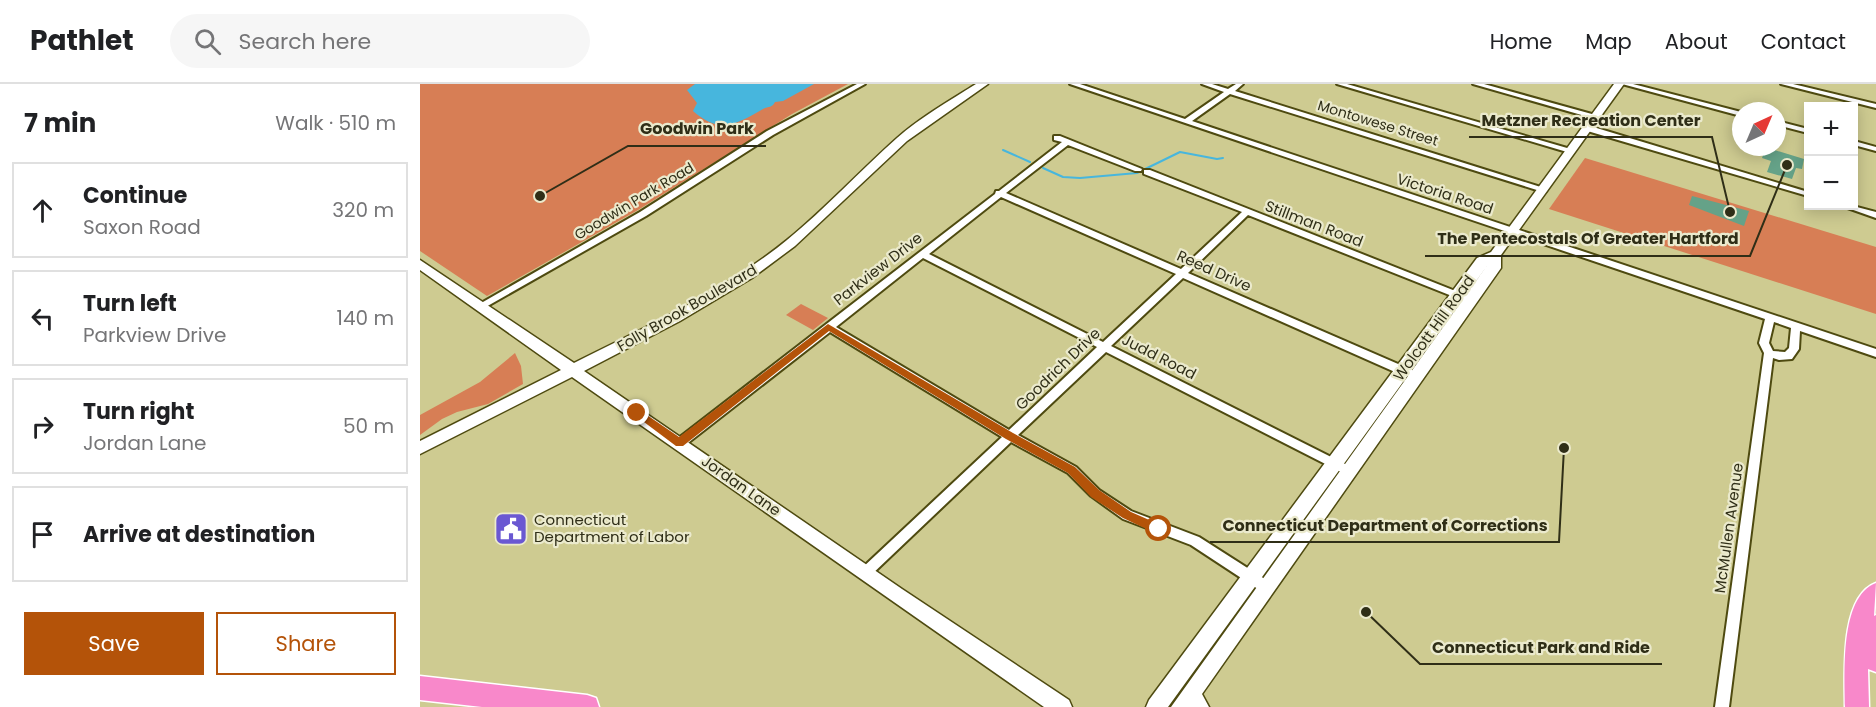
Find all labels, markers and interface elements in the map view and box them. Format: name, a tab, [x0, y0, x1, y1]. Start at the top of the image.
search box	[170, 14, 590, 68]
text: Pathlet	[30, 21, 134, 60]
icon: search	[191, 25, 224, 58]
text: Search here	[239, 26, 371, 57]
text: Home	[1490, 27, 1552, 56]
text: Map	[1585, 27, 1632, 56]
text: About	[1665, 27, 1728, 56]
text: Contact	[1761, 27, 1846, 56]
street label: Montowese Street	[1315, 95, 1441, 151]
north arrow	[1732, 102, 1786, 156]
map controls	[1804, 102, 1858, 210]
button: +	[1804, 102, 1858, 156]
callout: Metzner Recreation Center	[1469, 103, 1712, 137]
text: 7 min	[24, 105, 96, 141]
text: Walk · 510 m	[275, 109, 396, 137]
text: Metzner Recreation Center	[1481, 109, 1701, 132]
callout: Goodwin Park	[628, 112, 766, 146]
text: Goodwin Park	[640, 117, 754, 140]
button: −	[1804, 156, 1858, 210]
street label: Goodwin Park Road	[571, 157, 697, 245]
street label: Victoria Road	[1394, 168, 1496, 219]
text: Continue	[83, 180, 187, 211]
icon: ahead	[26, 194, 59, 227]
street label: Stillman Road	[1262, 195, 1366, 252]
text: 320 m	[332, 196, 394, 224]
text: Saxon Road	[83, 213, 201, 241]
callout: The Pentecostals Of Greater Hartford	[1425, 222, 1750, 256]
street label: Parkview Drive	[829, 227, 926, 310]
text: The Pentecostals Of Greater Hartford	[1437, 227, 1739, 250]
street label: Reed Drive	[1174, 245, 1255, 296]
street label: Folly Brook Boulevard	[613, 259, 761, 356]
street label: Wolcott Hill Road	[1388, 271, 1479, 385]
text: Turn left	[83, 288, 177, 319]
icon: left	[26, 302, 59, 335]
text: 140 m	[337, 304, 394, 332]
text: Parkview Drive	[83, 321, 226, 349]
street label: Goodrich Drive	[1011, 323, 1105, 415]
street label: Judd Road	[1118, 329, 1200, 384]
text: Turn right	[83, 396, 194, 427]
route end	[623, 399, 649, 425]
icon: right	[26, 410, 59, 443]
text: 50 m	[343, 412, 394, 440]
text: Jordan Lane	[83, 429, 206, 457]
street label: Jordan Lane	[697, 450, 785, 521]
street label: McMullen Avenue	[1709, 462, 1748, 594]
callout: Connecticut Department of Corrections	[1210, 508, 1559, 542]
place label: Connecticut Department of Labor	[534, 509, 690, 547]
public building icon: Connecticut Department of Labor	[493, 511, 529, 547]
text: Connecticut Department of Corrections	[1222, 514, 1548, 537]
route start	[1145, 515, 1171, 541]
icon: arrive	[26, 518, 59, 551]
text: Arrive at destination	[83, 519, 315, 550]
button: Save	[24, 612, 204, 675]
button: Share	[216, 612, 396, 675]
callout: Connecticut Park and Ride	[1420, 630, 1662, 664]
text: Connecticut Park and Ride	[1432, 636, 1650, 659]

